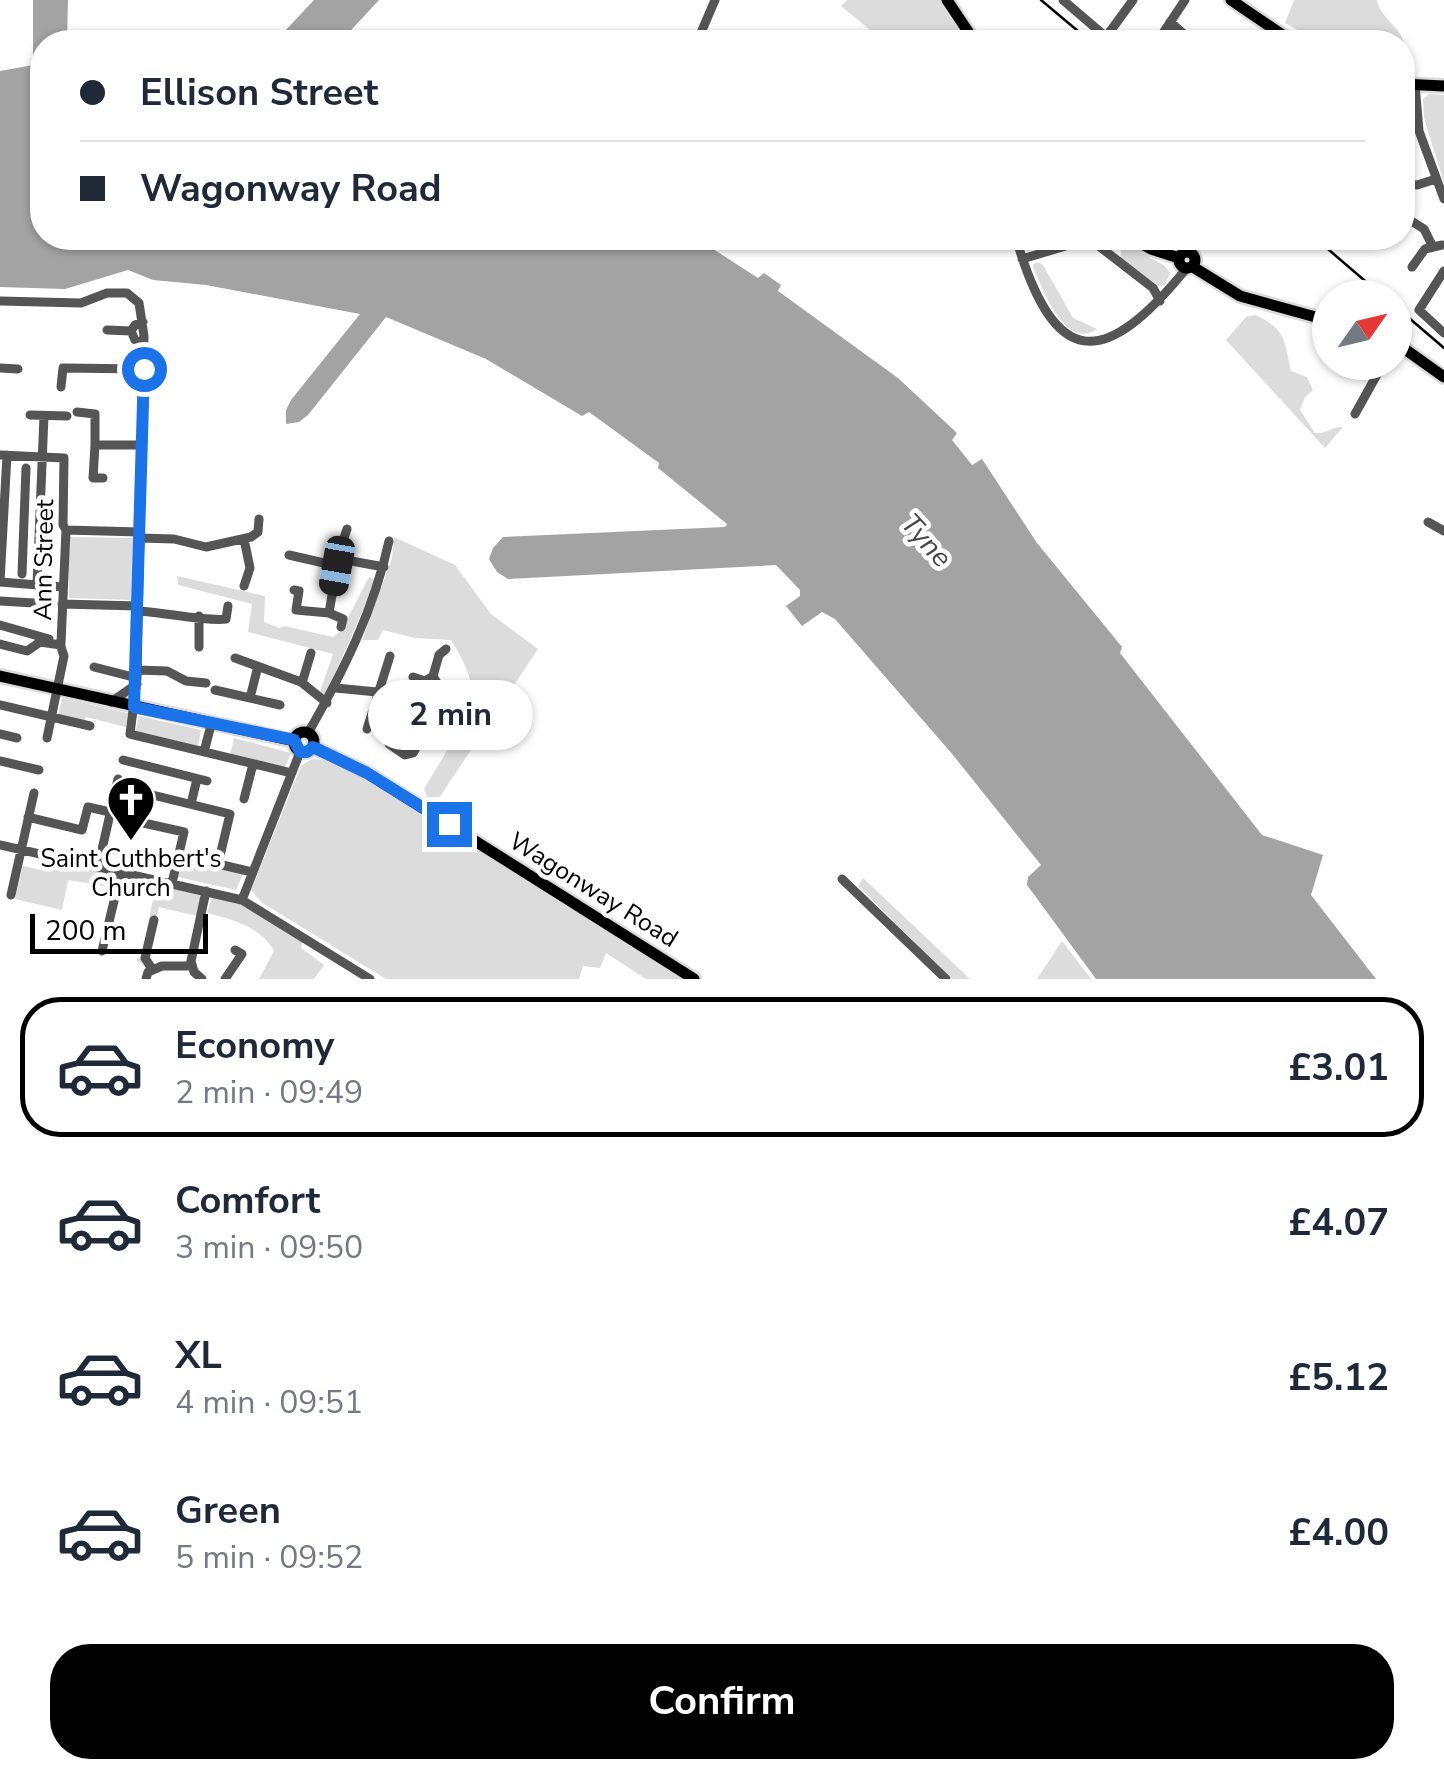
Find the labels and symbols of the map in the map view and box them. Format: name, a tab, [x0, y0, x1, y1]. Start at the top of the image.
north arrow	[1312, 280, 1412, 380]
route start	[122, 347, 167, 392]
street label: Ann Street	[26, 499, 62, 621]
water label: Tyne	[892, 506, 961, 576]
car	[317, 534, 357, 598]
callout: 2 min	[366, 679, 532, 749]
church icon: Saint Cuthbert's Church	[105, 774, 157, 842]
route end	[427, 802, 472, 847]
street label: Wagonway Road	[502, 824, 684, 955]
place label: Saint Cuthbert's Church	[40, 842, 222, 905]
scale bar	[30, 909, 208, 954]

